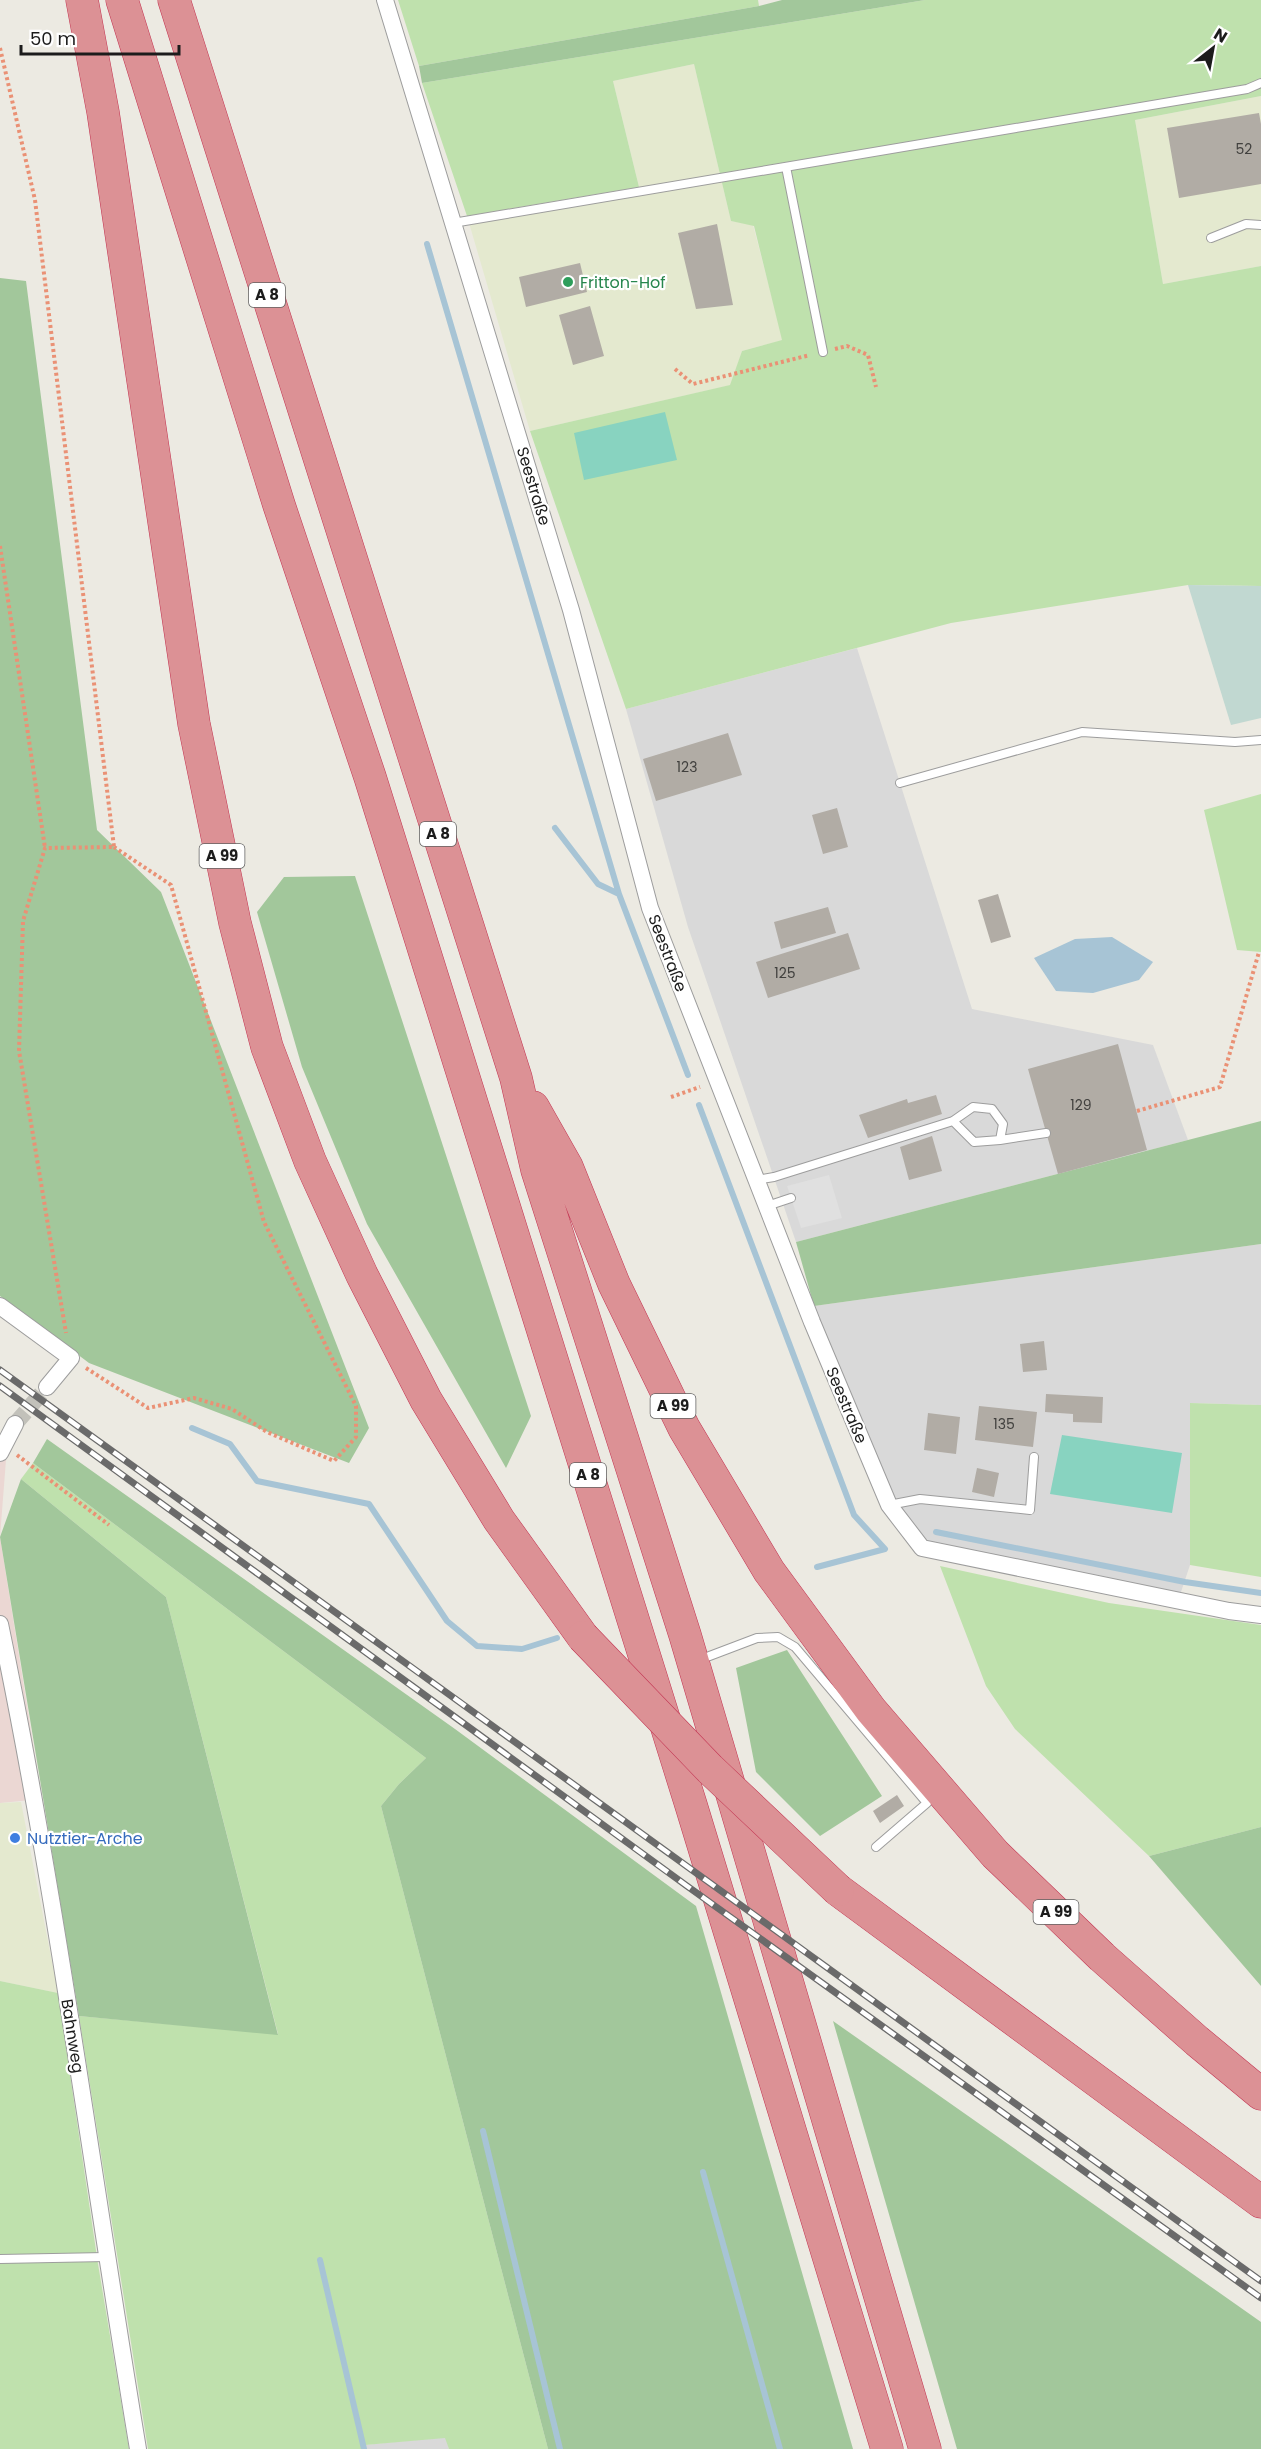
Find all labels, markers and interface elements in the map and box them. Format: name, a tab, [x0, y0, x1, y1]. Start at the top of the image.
scale bar	[21, 18, 178, 56]
north arrow	[1183, 18, 1243, 78]
text: N	[1209, 23, 1232, 49]
text: 50 m	[30, 26, 76, 51]
house number: 52	[1236, 139, 1252, 159]
place label: Fritton-Hof	[580, 271, 666, 294]
marker: Fritton-Hof	[561, 275, 575, 289]
road number: A 8	[249, 283, 285, 307]
street label: Seestraße	[511, 444, 556, 528]
house number: 123	[677, 757, 697, 777]
road number: A 8	[420, 822, 456, 846]
road number: A 99	[200, 844, 244, 868]
street label: Seestraße	[642, 911, 693, 995]
house number: 125	[774, 963, 796, 983]
house number: 129	[1070, 1095, 1092, 1115]
street label: Seestraße	[820, 1363, 873, 1447]
road number: A 99	[650, 1394, 696, 1418]
house number: 135	[993, 1414, 1015, 1434]
road number: A 8	[570, 1463, 606, 1487]
place label: Nutztier-Arche	[27, 1827, 143, 1850]
marker: Nutztier-Arche	[8, 1831, 22, 1845]
road number: A 99	[1034, 1900, 1078, 1924]
street label: Bahnweg	[55, 1997, 90, 2075]

